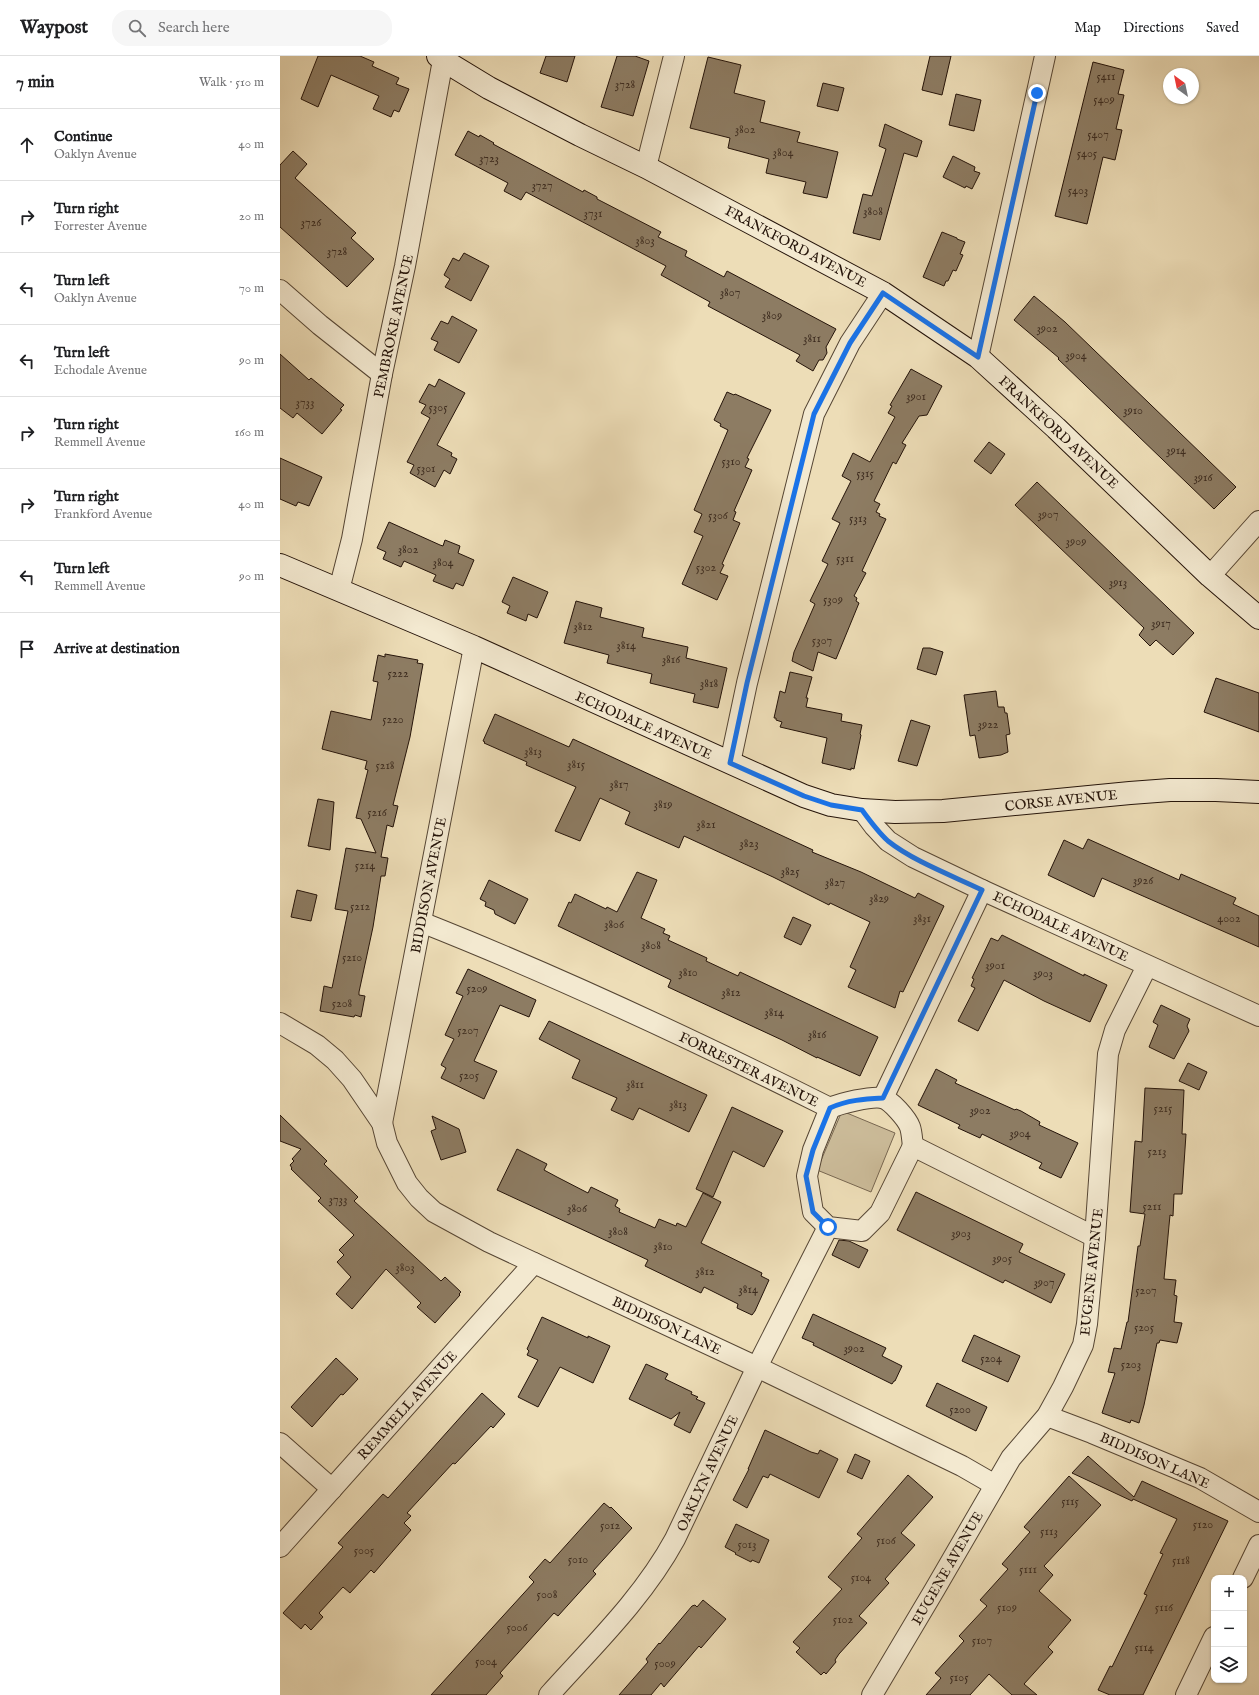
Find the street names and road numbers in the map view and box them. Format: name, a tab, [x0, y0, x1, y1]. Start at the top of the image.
street label: FRANKFORD AVENUE	[722, 202, 870, 292]
street label: PEMBROKE AVENUE	[370, 253, 418, 400]
street label: FRANKFORD AVENUE	[995, 372, 1122, 493]
street label: ECHODALE AVENUE	[573, 688, 715, 764]
street label: CORSE AVENUE	[1004, 786, 1119, 816]
street label: BIDDISON AVENUE	[407, 815, 451, 955]
street label: ECHODALE AVENUE	[990, 888, 1132, 966]
street label: FORRESTER AVENUE	[676, 1028, 822, 1112]
street label: EUGENE AVENUE	[1076, 1207, 1108, 1337]
street label: BIDDISON LANE	[609, 1293, 724, 1359]
street label: REMMELL AVENUE	[354, 1347, 462, 1464]
street label: OAKLYN AVENUE	[673, 1412, 743, 1535]
street label: BIDDISON LANE	[1097, 1429, 1213, 1493]
street label: EUGENE AVENUE	[908, 1508, 988, 1629]

